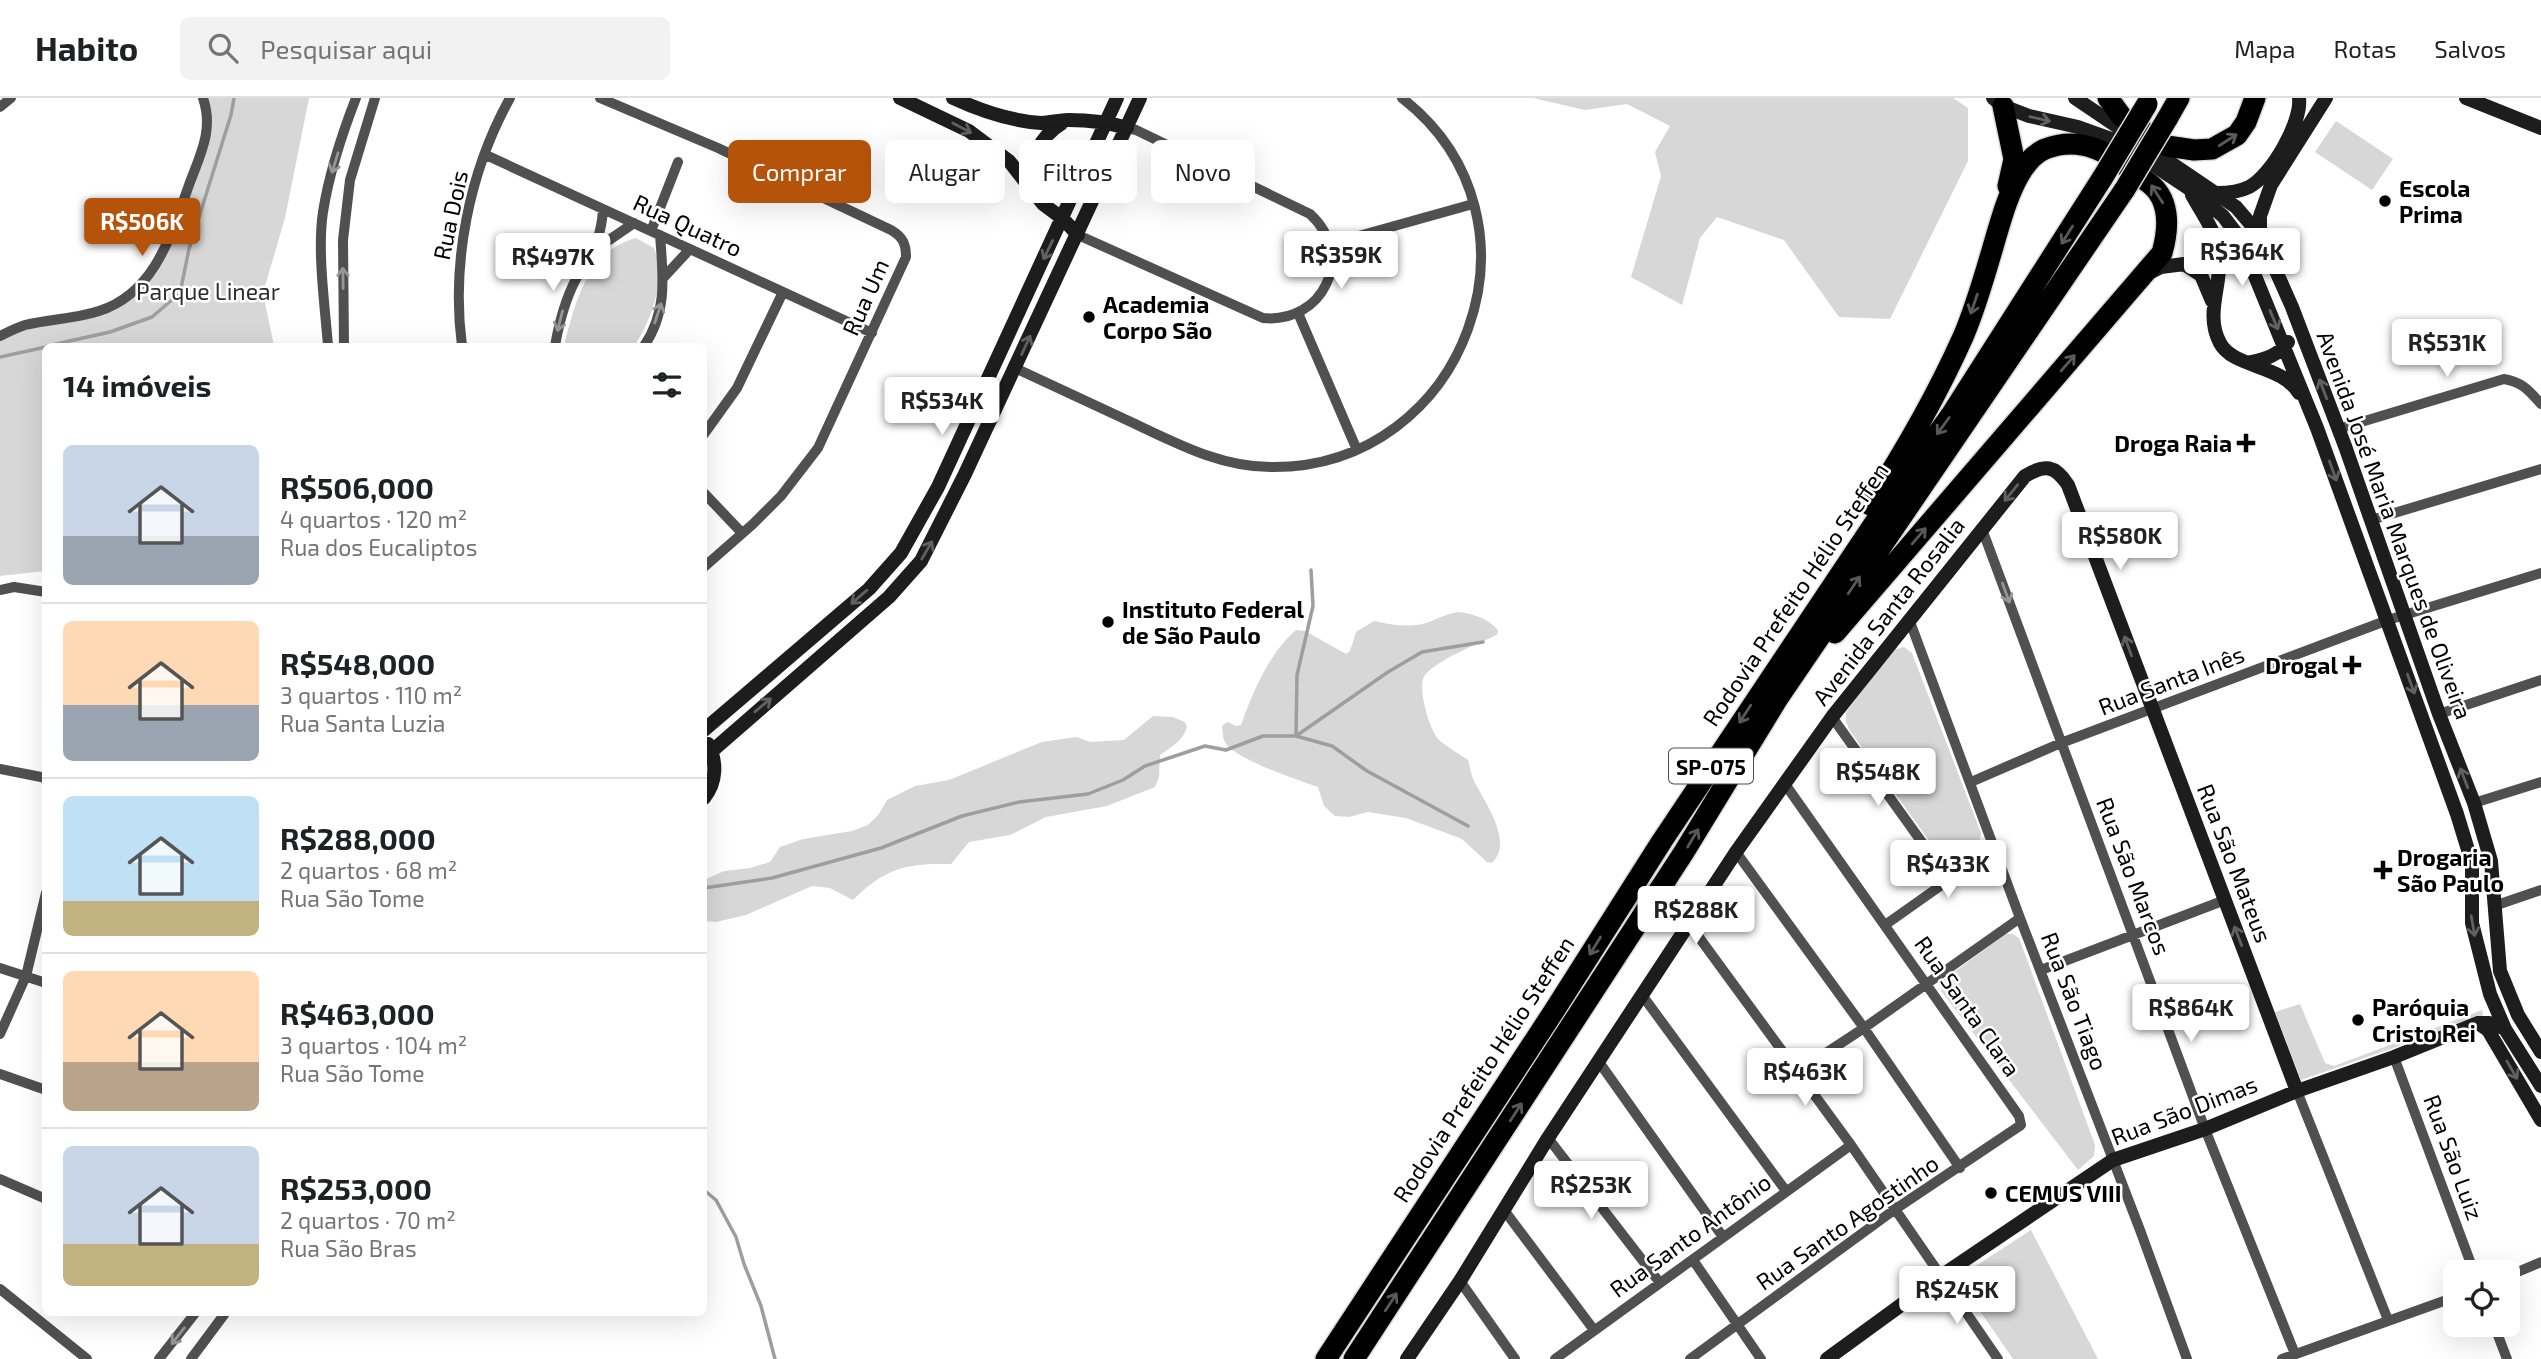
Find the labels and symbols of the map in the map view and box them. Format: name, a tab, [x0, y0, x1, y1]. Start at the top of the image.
one-way arrow	[2028, 112, 2051, 126]
one-way arrow	[951, 121, 971, 135]
one-way arrow	[2218, 133, 2237, 147]
one-way arrow	[328, 152, 341, 174]
street label: Rua Dois	[427, 168, 473, 262]
place label: Escola Prima	[2399, 174, 2470, 228]
one-way arrow	[2150, 185, 2165, 204]
street label: Rua Quatro	[629, 188, 747, 262]
marker: Escola Prima	[2377, 193, 2393, 209]
pin: R$506K	[85, 198, 199, 258]
one-way arrow	[2059, 225, 2074, 244]
pin: R$364K	[2185, 228, 2299, 288]
pin: R$359K	[1284, 232, 1398, 291]
pin: R$497K	[496, 234, 610, 293]
one-way arrow	[1041, 239, 1055, 260]
street label: Rua Um	[836, 255, 894, 339]
one-way arrow	[336, 267, 350, 290]
park label: Parque Linear	[136, 277, 280, 305]
place label: Academia Corpo São	[1103, 290, 1212, 344]
one-way arrow	[1967, 292, 1979, 314]
one-way arrow	[653, 302, 665, 324]
one-way arrow	[553, 309, 566, 332]
marker: Academia Corpo São	[1081, 309, 1097, 325]
one-way arrow	[2268, 309, 2281, 331]
pin: R$531K	[2390, 320, 2504, 379]
street label: Avenida José Maria Marques de Oliveira	[2312, 327, 2478, 723]
one-way arrow	[1020, 335, 1033, 356]
one-way arrow	[2060, 355, 2076, 373]
pin: R$534K	[885, 378, 999, 437]
one-way arrow	[2315, 379, 2328, 401]
one-way arrow	[1936, 416, 1950, 435]
place label: Droga Raia	[2114, 429, 2232, 457]
marker: Droga Raia	[2238, 435, 2254, 451]
street label: Rodovia Prefeito Hélio Steffen	[1696, 457, 1894, 731]
one-way arrow	[2327, 459, 2340, 481]
one-way arrow	[2004, 483, 2019, 501]
street label: Avenida Santa Rosalia	[1806, 512, 1970, 710]
pin: R$580K	[2063, 512, 2177, 572]
one-way arrow	[1911, 527, 1927, 545]
one-way arrow	[921, 540, 935, 560]
one-way arrow	[1848, 575, 1862, 595]
one-way arrow	[2000, 582, 2013, 604]
one-way arrow	[850, 589, 868, 605]
place label: Instituto Federal de São Paulo	[1122, 595, 1305, 649]
marker: Instituto Federal de São Paulo	[1100, 614, 1116, 630]
one-way arrow	[2121, 635, 2134, 657]
street label: Rua Santa Inês	[2094, 639, 2248, 721]
place label: Drogal	[2265, 651, 2338, 679]
marker: Drogal	[2344, 657, 2360, 673]
one-way arrow	[2406, 673, 2418, 695]
one-way arrow	[753, 697, 771, 713]
one-way arrow	[1738, 704, 1752, 724]
road number: SP-075	[1669, 748, 1753, 784]
pin: R$548K	[1821, 748, 1935, 808]
one-way arrow	[2457, 768, 2469, 790]
street label: Rua São Mateus	[2192, 780, 2278, 946]
street label: Rua São Marcos	[2091, 793, 2177, 959]
one-way arrow	[1686, 829, 1700, 849]
pin: R$433K	[1891, 840, 2005, 900]
place label: Drogaria São Paulo	[2397, 843, 2504, 897]
marker: Drogaria São Paulo	[2375, 862, 2391, 878]
pin: R$288K	[1639, 886, 1753, 946]
one-way arrow	[2467, 914, 2480, 937]
one-way arrow	[2231, 925, 2244, 947]
street label: Rua São Tiago	[2036, 928, 2114, 1074]
street label: Rua Santa Clara	[1909, 930, 2027, 1082]
street label: Rodovia Prefeito Hélio Steffen	[1386, 931, 1580, 1207]
one-way arrow	[1587, 936, 1601, 956]
pin: R$864K	[2134, 984, 2248, 1044]
place label: Paróquia Cristo Rei	[2372, 993, 2476, 1047]
marker: Paróquia Cristo Rei	[2350, 1012, 2366, 1028]
pin: R$463K	[1748, 1048, 1862, 1108]
one-way arrow	[2505, 1059, 2519, 1079]
street label: Rua São Dimas	[2107, 1069, 2261, 1151]
street label: Rua São Luiz	[2418, 1091, 2490, 1223]
one-way arrow	[1509, 1103, 1523, 1122]
street label: Rua Santo Agostinho	[1750, 1148, 1944, 1296]
pin: R$253K	[1534, 1162, 1648, 1221]
street label: Rua Santo Antônio	[1604, 1167, 1776, 1303]
place label: CEMUS VIII	[2005, 1179, 2121, 1207]
marker: CEMUS VIII	[1983, 1185, 1999, 1201]
pin: R$245K	[1900, 1266, 2014, 1326]
one-way arrow	[1384, 1293, 1398, 1312]
one-way arrow	[170, 1326, 185, 1344]

